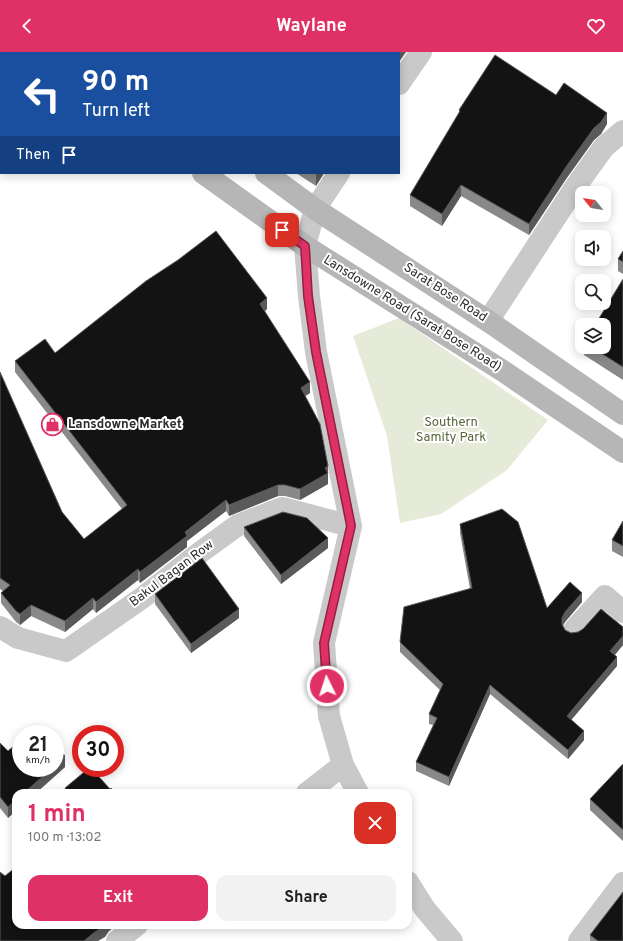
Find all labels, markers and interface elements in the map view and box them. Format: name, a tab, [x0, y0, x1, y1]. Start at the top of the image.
icon: back	[16, 15, 38, 37]
text: Waylane	[276, 15, 347, 38]
icon: heart	[585, 15, 607, 37]
text: 90 m	[82, 65, 149, 101]
icon: left	[16, 68, 68, 120]
text: Turn left	[82, 100, 150, 123]
icon: arrive	[58, 144, 80, 166]
text: Then	[16, 146, 50, 165]
north arrow	[575, 186, 611, 222]
map controls	[575, 186, 611, 354]
pin	[265, 213, 299, 247]
icon: arrive	[271, 219, 293, 241]
button: sound	[575, 230, 611, 266]
street label: Lansdowne Road (Sarat Bose Road)	[320, 252, 504, 376]
street label: Sarat Bose Road	[400, 260, 490, 326]
button: search	[575, 274, 611, 310]
button: layers	[575, 318, 611, 354]
shop icon: Lansdowne Market	[40, 412, 66, 438]
park label: Southern Samity Park	[416, 415, 486, 446]
place label: Lansdowne Market	[68, 417, 182, 433]
street label: Bakul Bagan Row	[127, 537, 217, 611]
position arrow	[306, 665, 348, 707]
speed limit sign: 30	[72, 725, 124, 777]
text: 21	[28, 733, 48, 759]
text: km/h	[26, 754, 50, 767]
text: 1 min	[28, 800, 86, 830]
button: close	[354, 802, 396, 844]
text: 100 m · 13:02	[28, 830, 102, 846]
button: Exit	[28, 875, 208, 921]
button: Share	[216, 875, 396, 921]

